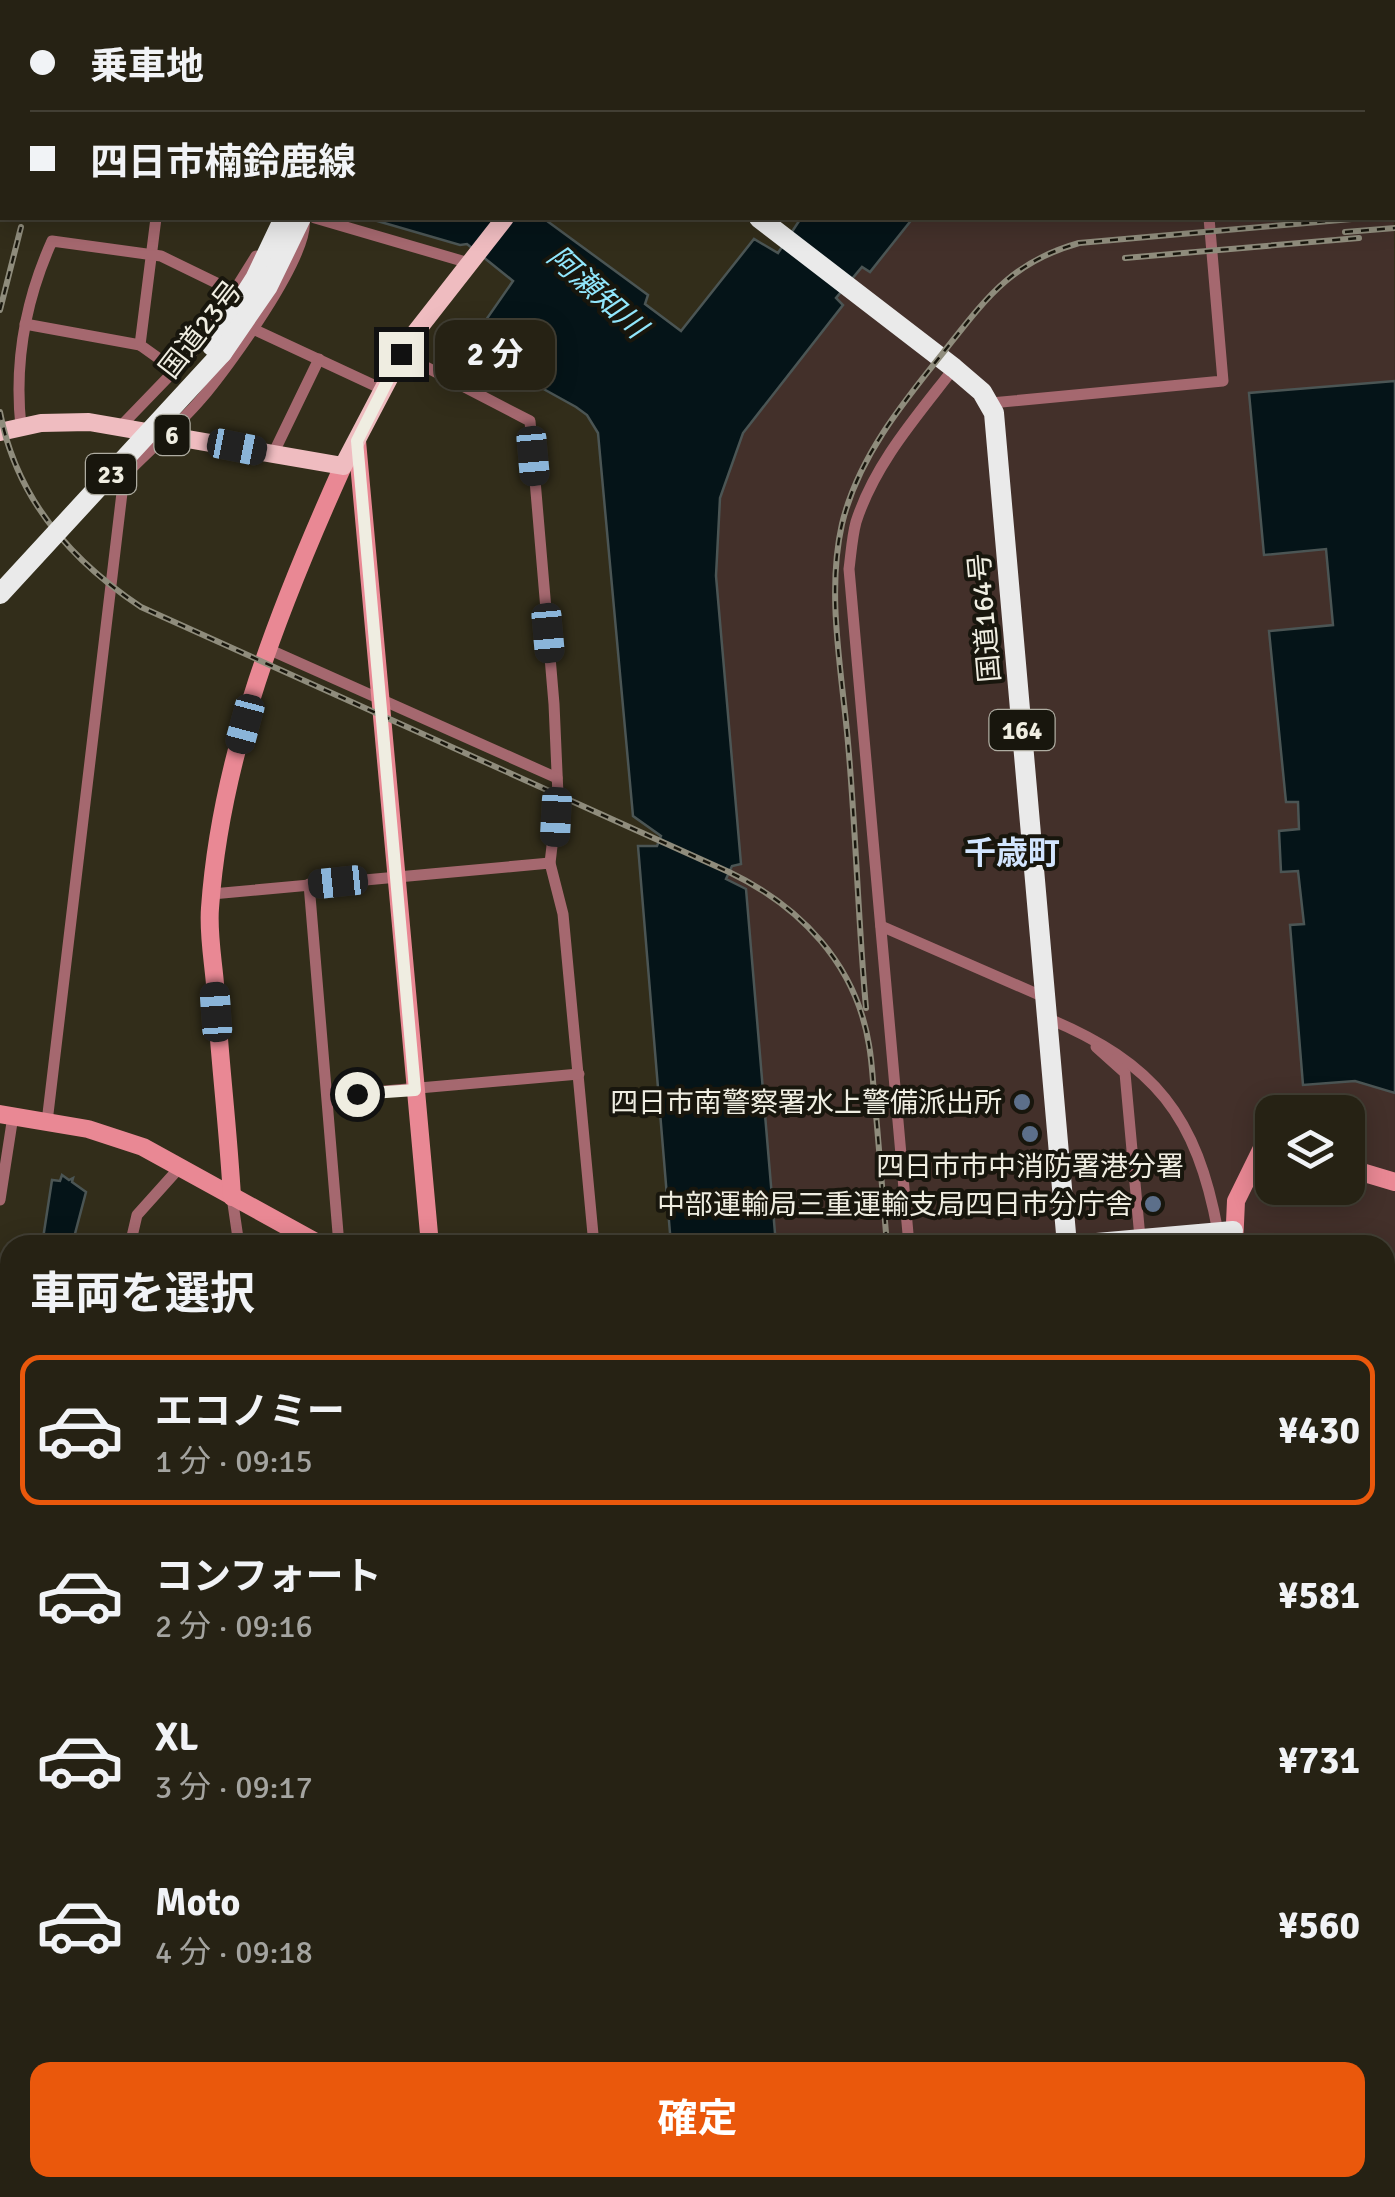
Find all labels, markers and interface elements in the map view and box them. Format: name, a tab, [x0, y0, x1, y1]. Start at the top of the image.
text: 乗車地	[90, 43, 204, 90]
text: 四日市楠鈴鹿線	[90, 139, 356, 186]
water label: 阿瀬知川	[540, 238, 656, 348]
street label: 国道23号	[152, 274, 249, 385]
callout: 2 分	[436, 319, 556, 389]
route end	[379, 332, 424, 377]
text: 2 分	[467, 335, 523, 374]
road number: 6	[154, 415, 190, 455]
car	[515, 425, 551, 487]
car	[205, 427, 269, 467]
road number: 23	[86, 454, 136, 494]
street label: 国道164号	[962, 552, 1008, 684]
car	[530, 602, 566, 664]
car	[223, 691, 267, 757]
road number: 164	[990, 710, 1054, 750]
car	[539, 786, 573, 848]
district label: 千歳町	[964, 834, 1060, 873]
car	[307, 864, 369, 900]
car	[199, 981, 233, 1043]
route start	[335, 1072, 380, 1117]
place label: 四日市南警察署水上警備派出所	[610, 1086, 1002, 1120]
marker: 四日市南警察署水上警備派出所	[1011, 1091, 1033, 1113]
map controls	[1255, 1095, 1365, 1205]
button: layers	[1255, 1095, 1365, 1205]
marker: 四日市市中消防署港分署	[1019, 1123, 1041, 1145]
place label: 四日市市中消防署港分署	[876, 1150, 1184, 1184]
place label: 中部運輸局三重運輸支局四日市分庁舎	[657, 1188, 1133, 1222]
marker: 中部運輸局三重運輸支局四日市分庁舎	[1142, 1193, 1164, 1215]
text: 車両を選択	[30, 1267, 255, 1322]
icon: car	[35, 1385, 125, 1475]
text: エコノミー	[155, 1388, 345, 1435]
text: ¥430	[1278, 1407, 1360, 1454]
text: 1 分 · 09:15	[155, 1442, 313, 1481]
icon: car	[35, 1550, 125, 1640]
text: コンフォート	[155, 1553, 382, 1600]
text: ¥581	[1278, 1572, 1360, 1619]
text: 2 分 · 09:16	[155, 1607, 313, 1646]
text: XL	[155, 1714, 198, 1761]
icon: car	[35, 1715, 125, 1805]
text: ¥731	[1278, 1737, 1360, 1784]
text: 3 分 · 09:17	[155, 1768, 313, 1807]
text: Moto	[155, 1879, 240, 1926]
icon: car	[35, 1880, 125, 1970]
text: ¥560	[1278, 1902, 1360, 1949]
text: 4 分 · 09:18	[155, 1933, 313, 1972]
button: 確定	[30, 2062, 1365, 2177]

